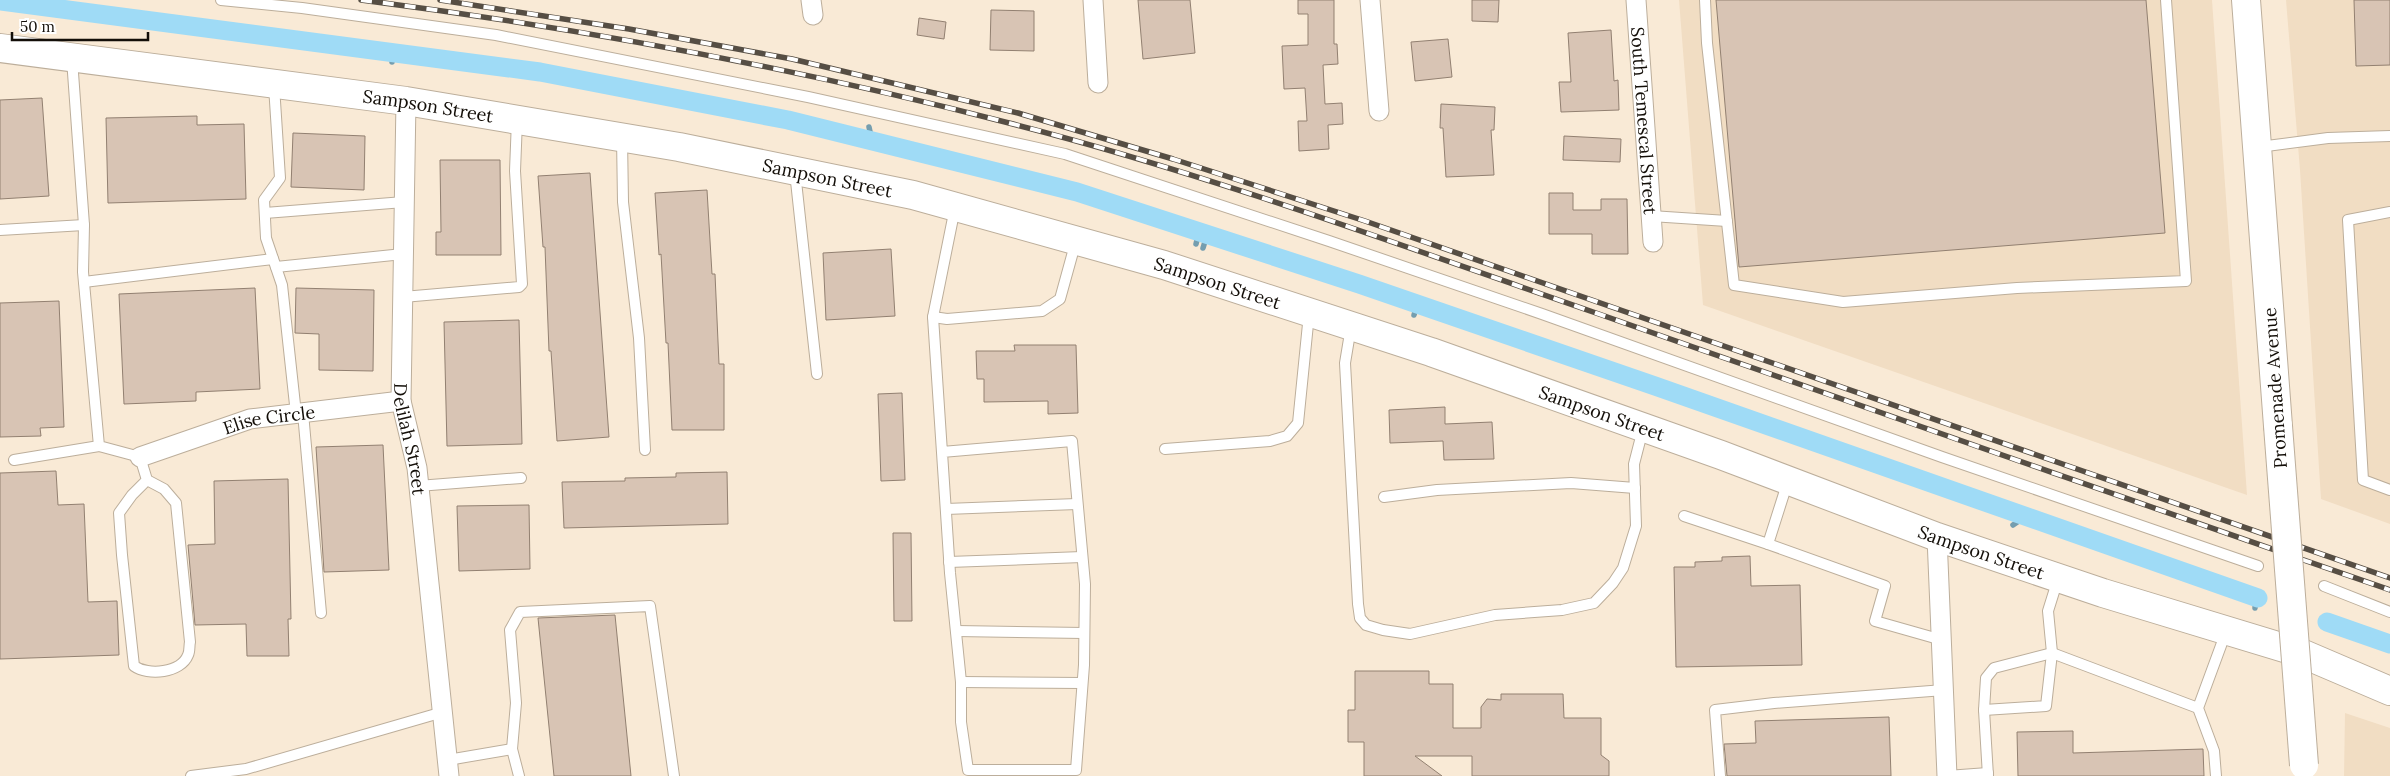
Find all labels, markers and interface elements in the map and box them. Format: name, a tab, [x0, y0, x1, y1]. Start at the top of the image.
scale bar	[12, 10, 149, 42]
text: 50 m	[20, 17, 55, 36]
street label: South Temescal Street	[1626, 26, 1663, 215]
street label: Sampson Street	[361, 84, 495, 127]
street label: Sampson Street	[761, 153, 895, 202]
street label: Sampson Street	[1152, 251, 1284, 314]
street label: Promenade Avenue	[2258, 306, 2292, 469]
street label: Sampson Street	[1536, 380, 1668, 446]
street label: Delilah Street	[389, 383, 431, 496]
street label: Elise Circle	[220, 400, 317, 439]
street label: Sampson Street	[1915, 519, 2047, 584]

